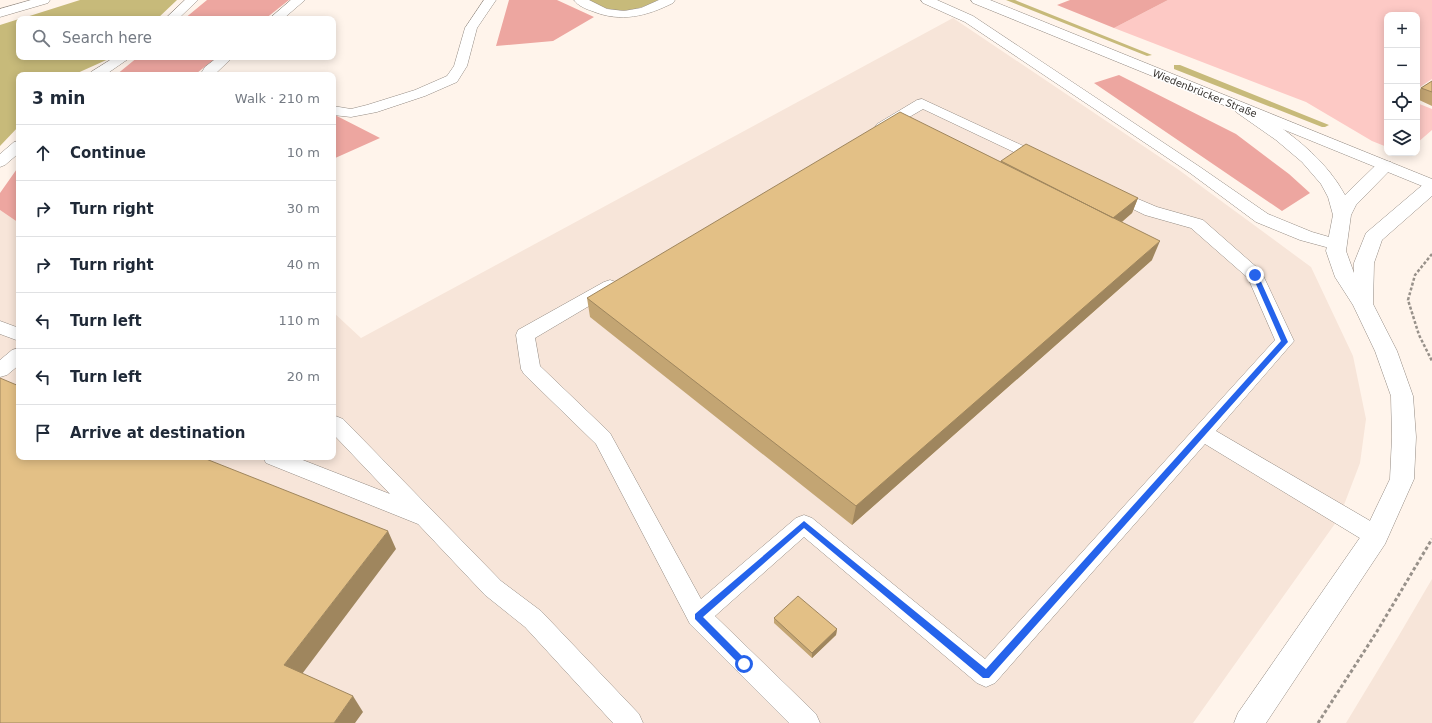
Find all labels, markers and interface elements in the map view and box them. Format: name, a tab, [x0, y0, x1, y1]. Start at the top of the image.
map controls	[1384, 12, 1420, 156]
button: +	[1384, 12, 1420, 48]
search box	[16, 16, 336, 60]
icon: search	[30, 27, 52, 49]
text: Search here	[62, 29, 152, 47]
button: −	[1384, 48, 1420, 84]
street label: Wiedenbrücker Straße	[1151, 67, 1259, 119]
button: locate	[1384, 84, 1420, 120]
text: 3 min	[32, 88, 85, 108]
text: Walk · 210 m	[235, 91, 320, 106]
button: layers	[1384, 120, 1420, 156]
icon: ahead	[32, 142, 54, 164]
text: Continue	[70, 144, 146, 162]
text: 10 m	[287, 145, 320, 160]
icon: right	[32, 198, 54, 220]
text: Turn right	[70, 200, 154, 218]
text: 30 m	[287, 201, 320, 216]
icon: right	[32, 254, 54, 276]
text: Turn right	[70, 256, 154, 274]
text: 40 m	[287, 257, 320, 272]
route end	[1246, 266, 1264, 284]
icon: left	[32, 310, 54, 332]
text: Turn left	[70, 312, 142, 330]
text: 110 m	[278, 313, 320, 328]
icon: left	[32, 366, 54, 388]
text: Turn left	[70, 368, 142, 386]
text: 20 m	[287, 369, 320, 384]
icon: arrive	[32, 422, 54, 444]
text: Arrive at destination	[70, 424, 245, 442]
route start	[735, 655, 753, 673]

